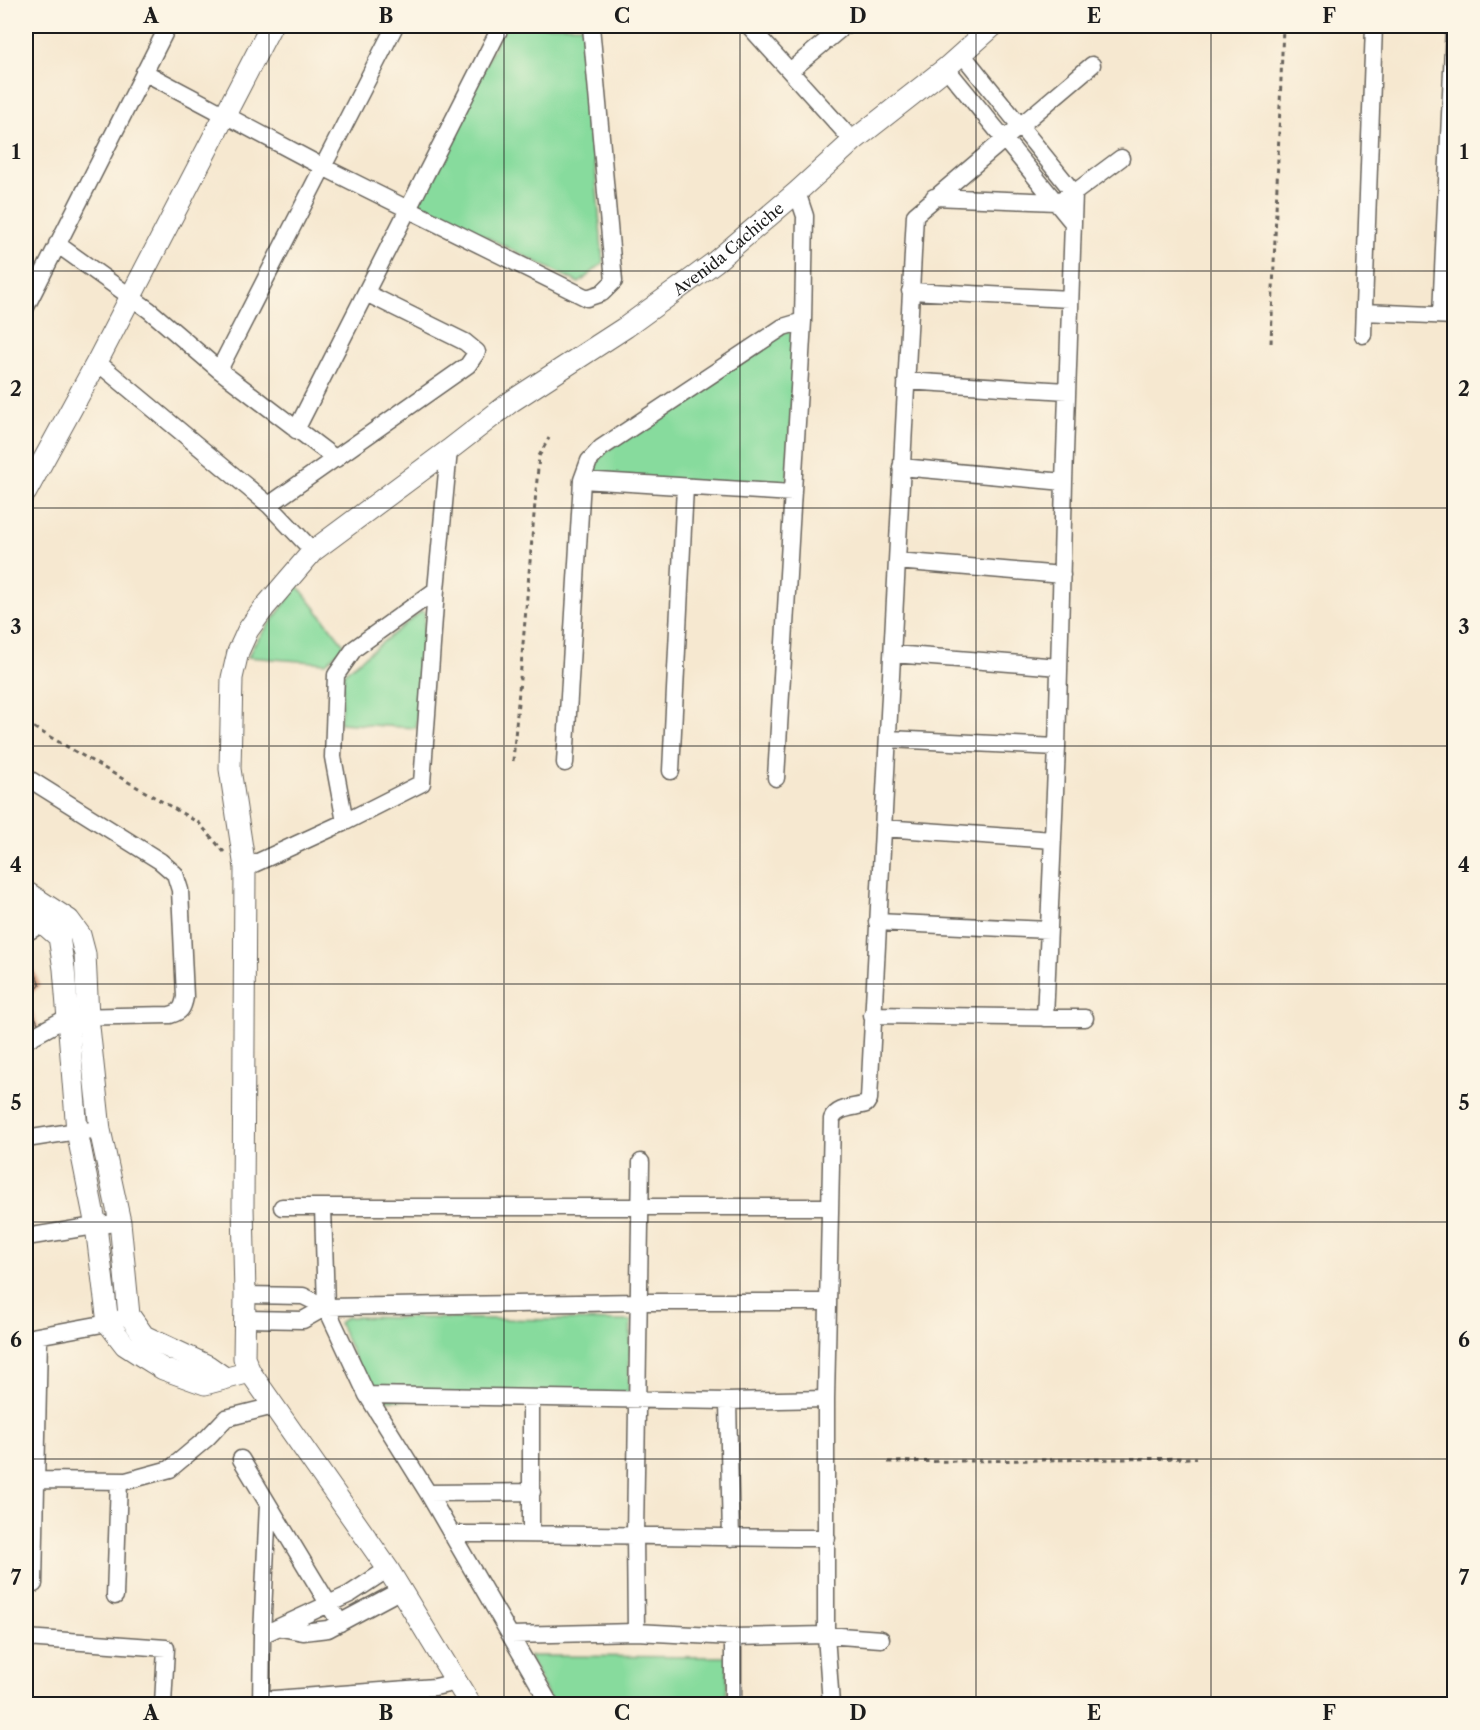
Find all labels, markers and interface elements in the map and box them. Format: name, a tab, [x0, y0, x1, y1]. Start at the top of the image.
text: A	[142, 4, 159, 28]
text: B	[379, 4, 394, 28]
text: C	[614, 4, 630, 28]
text: D	[849, 4, 867, 28]
text: E	[1087, 4, 1101, 28]
text: F	[1322, 4, 1336, 28]
text: 1	[12, 140, 21, 164]
text: 1	[1460, 140, 1469, 164]
street label: Avenida Cachiche	[668, 198, 788, 300]
text: 2	[10, 377, 22, 401]
text: 2	[1458, 377, 1470, 401]
text: 3	[10, 615, 22, 639]
text: 3	[1458, 615, 1470, 639]
text: 4	[10, 853, 22, 877]
text: 4	[1458, 853, 1470, 877]
text: 5	[10, 1091, 22, 1115]
text: 5	[1458, 1091, 1470, 1115]
text: 6	[10, 1328, 22, 1352]
text: 6	[1458, 1328, 1470, 1352]
text: 7	[11, 1566, 22, 1590]
text: 7	[1459, 1566, 1470, 1590]
text: A	[142, 1701, 159, 1725]
text: B	[379, 1701, 394, 1725]
text: C	[614, 1701, 630, 1725]
text: D	[849, 1701, 867, 1725]
text: E	[1087, 1701, 1101, 1725]
text: F	[1322, 1701, 1336, 1725]

